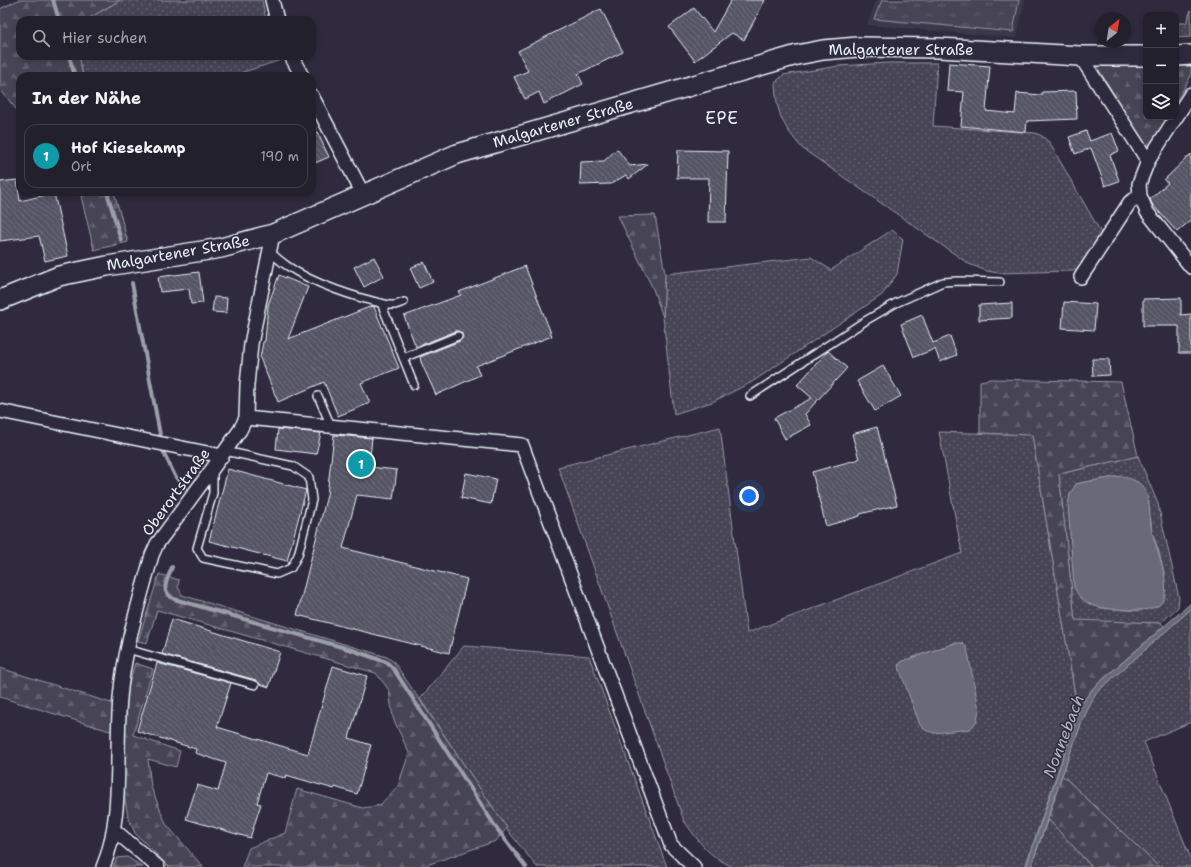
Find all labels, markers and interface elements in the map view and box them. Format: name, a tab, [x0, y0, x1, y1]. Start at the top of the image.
north arrow	[1095, 12, 1131, 48]
map controls	[1143, 12, 1179, 120]
button: +	[1143, 12, 1179, 48]
search box	[16, 16, 316, 60]
icon: search	[30, 27, 52, 49]
text: Hier suchen	[62, 28, 147, 48]
street label: Malgartener Straße	[828, 40, 974, 60]
button: −	[1143, 48, 1179, 84]
button: layers	[1143, 84, 1179, 120]
text: In der Nähe	[32, 87, 141, 109]
street label: Malgartener Straße	[490, 93, 636, 153]
district label: EPE	[705, 107, 739, 129]
text: Hof Kiesekamp	[71, 138, 186, 158]
text: 1	[43, 148, 49, 165]
text: 190 m	[260, 148, 299, 165]
text: Ort	[71, 158, 92, 175]
street label: Malgartener Straße	[105, 231, 251, 275]
street label: Oberortstraße	[137, 444, 215, 540]
pin: 1	[348, 449, 374, 479]
your location	[739, 486, 759, 506]
water label: Nonnebach	[1038, 692, 1089, 781]

